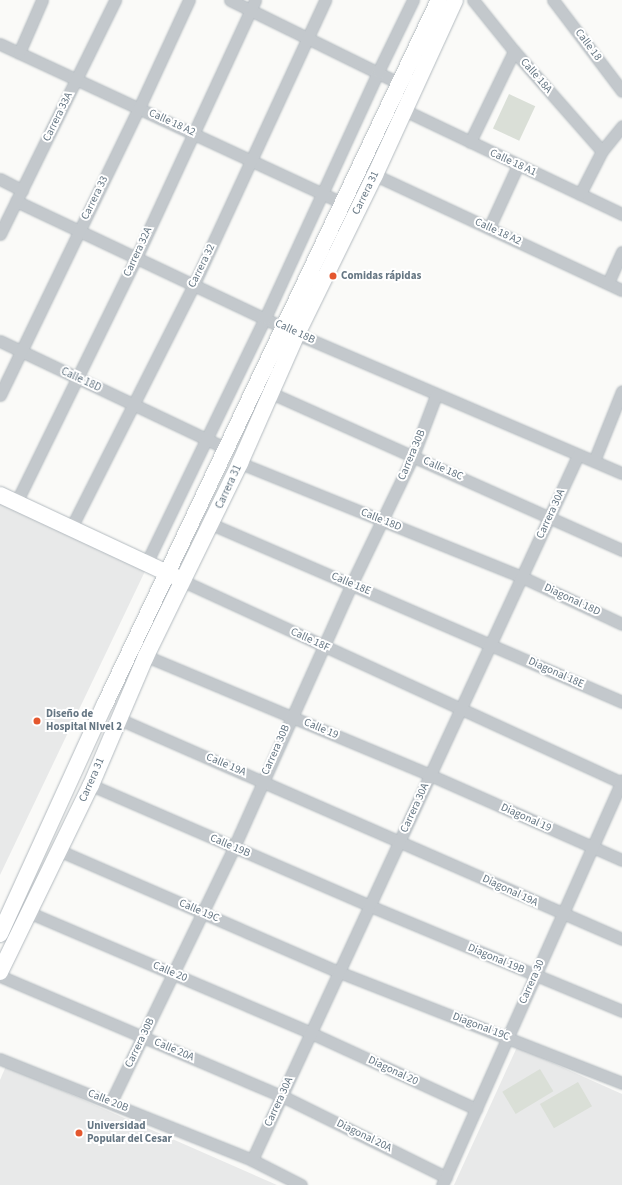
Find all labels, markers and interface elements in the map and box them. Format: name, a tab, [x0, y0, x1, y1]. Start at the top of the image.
street label: Calle 18	[572, 27, 604, 63]
street label: Calle 18A	[517, 56, 555, 96]
street label: Carrera 33A	[40, 90, 76, 144]
street label: Calle 18 A2	[147, 107, 197, 139]
street label: Calle 18 A1	[488, 147, 538, 179]
street label: Carrera 31	[350, 169, 382, 217]
street label: Carrera 33	[79, 174, 111, 222]
street label: Calle 18 A2	[473, 216, 523, 248]
street label: Carrera 32A	[121, 225, 155, 279]
street label: Carrera 32	[186, 242, 218, 290]
place label: Comidas rápidas	[341, 269, 421, 283]
marker: Comidas rápidas	[328, 271, 338, 281]
street label: Calle 18B	[273, 317, 317, 347]
street label: Calle 18D	[59, 365, 103, 395]
street label: Carrera 30B	[395, 428, 429, 482]
street label: Calle 18C	[421, 454, 465, 484]
street label: Carrera 31	[213, 463, 245, 511]
street label: Carrera 30A	[534, 487, 568, 541]
street label: Calle 18D	[359, 506, 403, 534]
street label: Calle 18E	[329, 570, 373, 598]
street label: Diagonal 18D	[542, 581, 602, 619]
street label: Calle 18F	[288, 625, 332, 655]
street label: Diagonal 18E	[526, 655, 586, 691]
place label: Diseño de Hospital NIvel 2	[46, 708, 122, 734]
marker: Diseño de Hospital NIvel 2	[31, 715, 43, 727]
street label: Calle 19	[302, 716, 340, 742]
street label: Carrera 30B	[259, 723, 293, 777]
street label: Calle 19A	[204, 751, 248, 779]
street label: Carrera 31	[76, 756, 108, 804]
street label: Carrera 30A	[398, 781, 432, 835]
street label: Diagonal 19	[499, 801, 553, 835]
street label: Calle 19B	[208, 832, 252, 860]
street label: Diagonal 19A	[480, 872, 540, 910]
street label: Calle 19C	[177, 897, 221, 925]
street label: Diagonal 19B	[466, 941, 526, 977]
street label: Carrera 30	[516, 958, 548, 1006]
street label: Calle 20	[151, 959, 189, 985]
street label: Diagonal 19C	[451, 1010, 511, 1044]
street label: Carrera 30B	[122, 1016, 158, 1070]
street label: Calle 20A	[152, 1036, 196, 1064]
street label: Diagonal 20	[366, 1054, 420, 1088]
street label: Carrera 30A	[262, 1075, 296, 1129]
street label: Calle 20B	[86, 1087, 130, 1115]
street label: Diagonal 20A	[334, 1117, 394, 1155]
place label: Universidad Popular del Cesar	[87, 1120, 172, 1146]
marker: Universidad Popular del Cesar	[74, 1128, 84, 1138]

